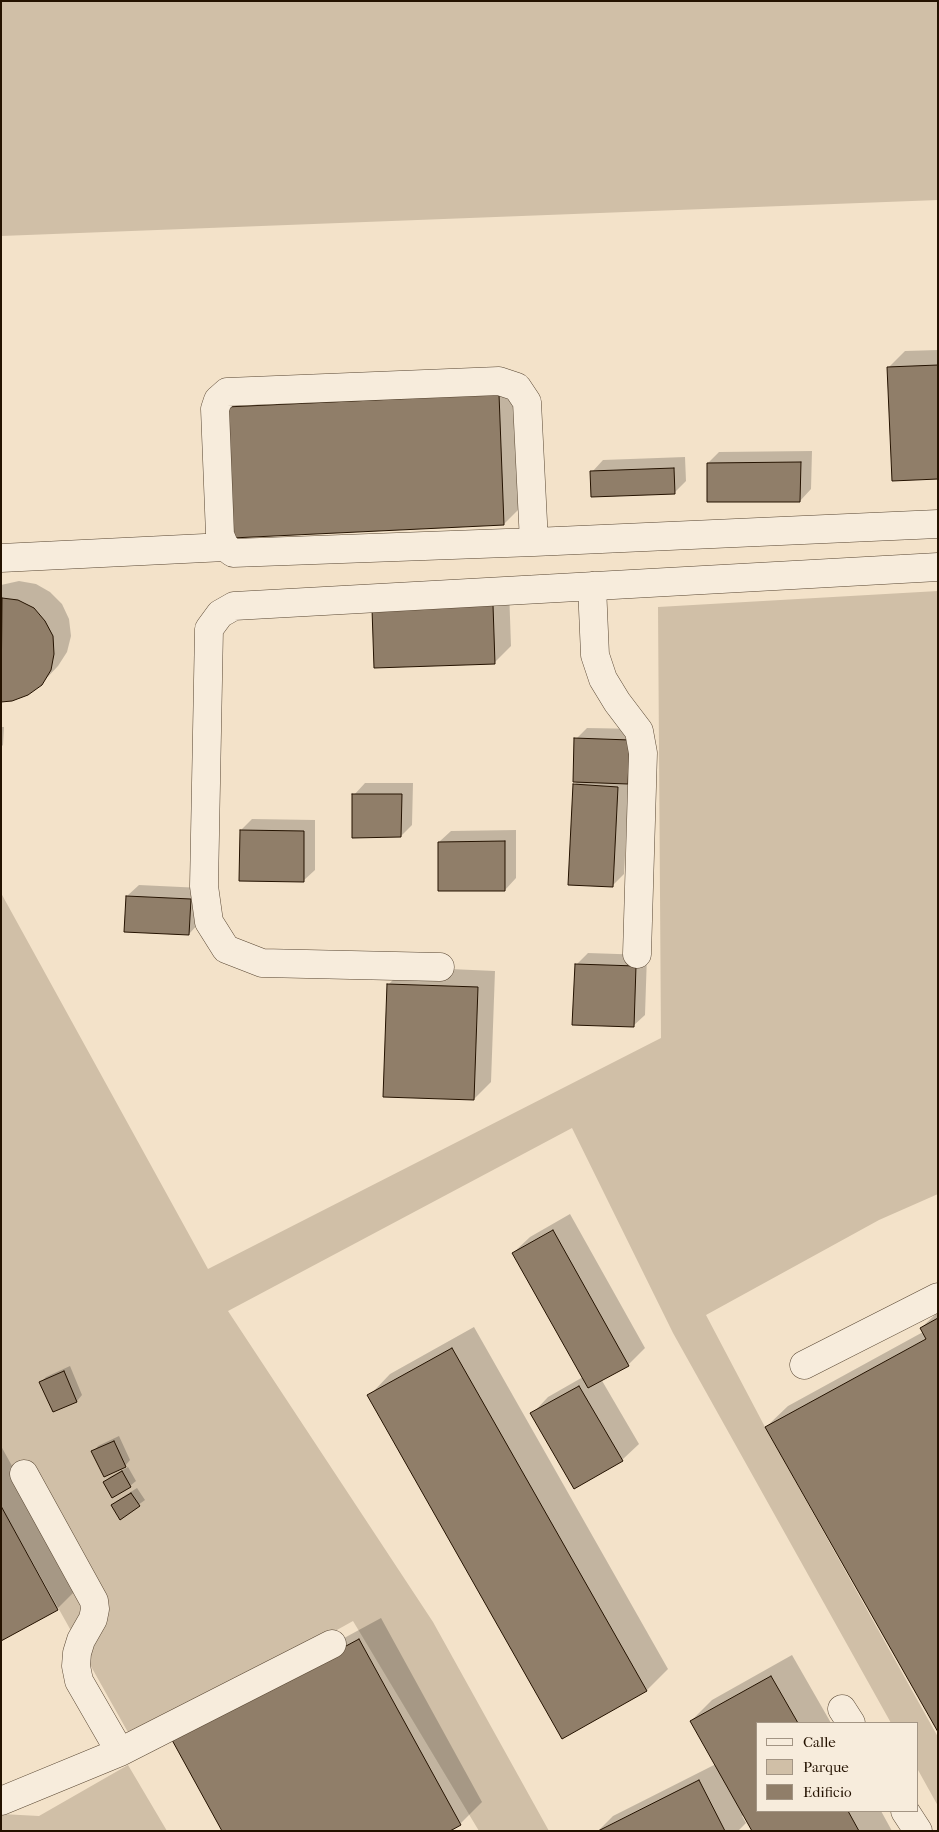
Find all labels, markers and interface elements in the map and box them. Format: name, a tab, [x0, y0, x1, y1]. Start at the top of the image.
legend	[756, 1722, 919, 1812]
text: Calle	[803, 1733, 836, 1751]
text: Parque	[803, 1758, 849, 1776]
text: Edificio	[803, 1783, 852, 1801]

